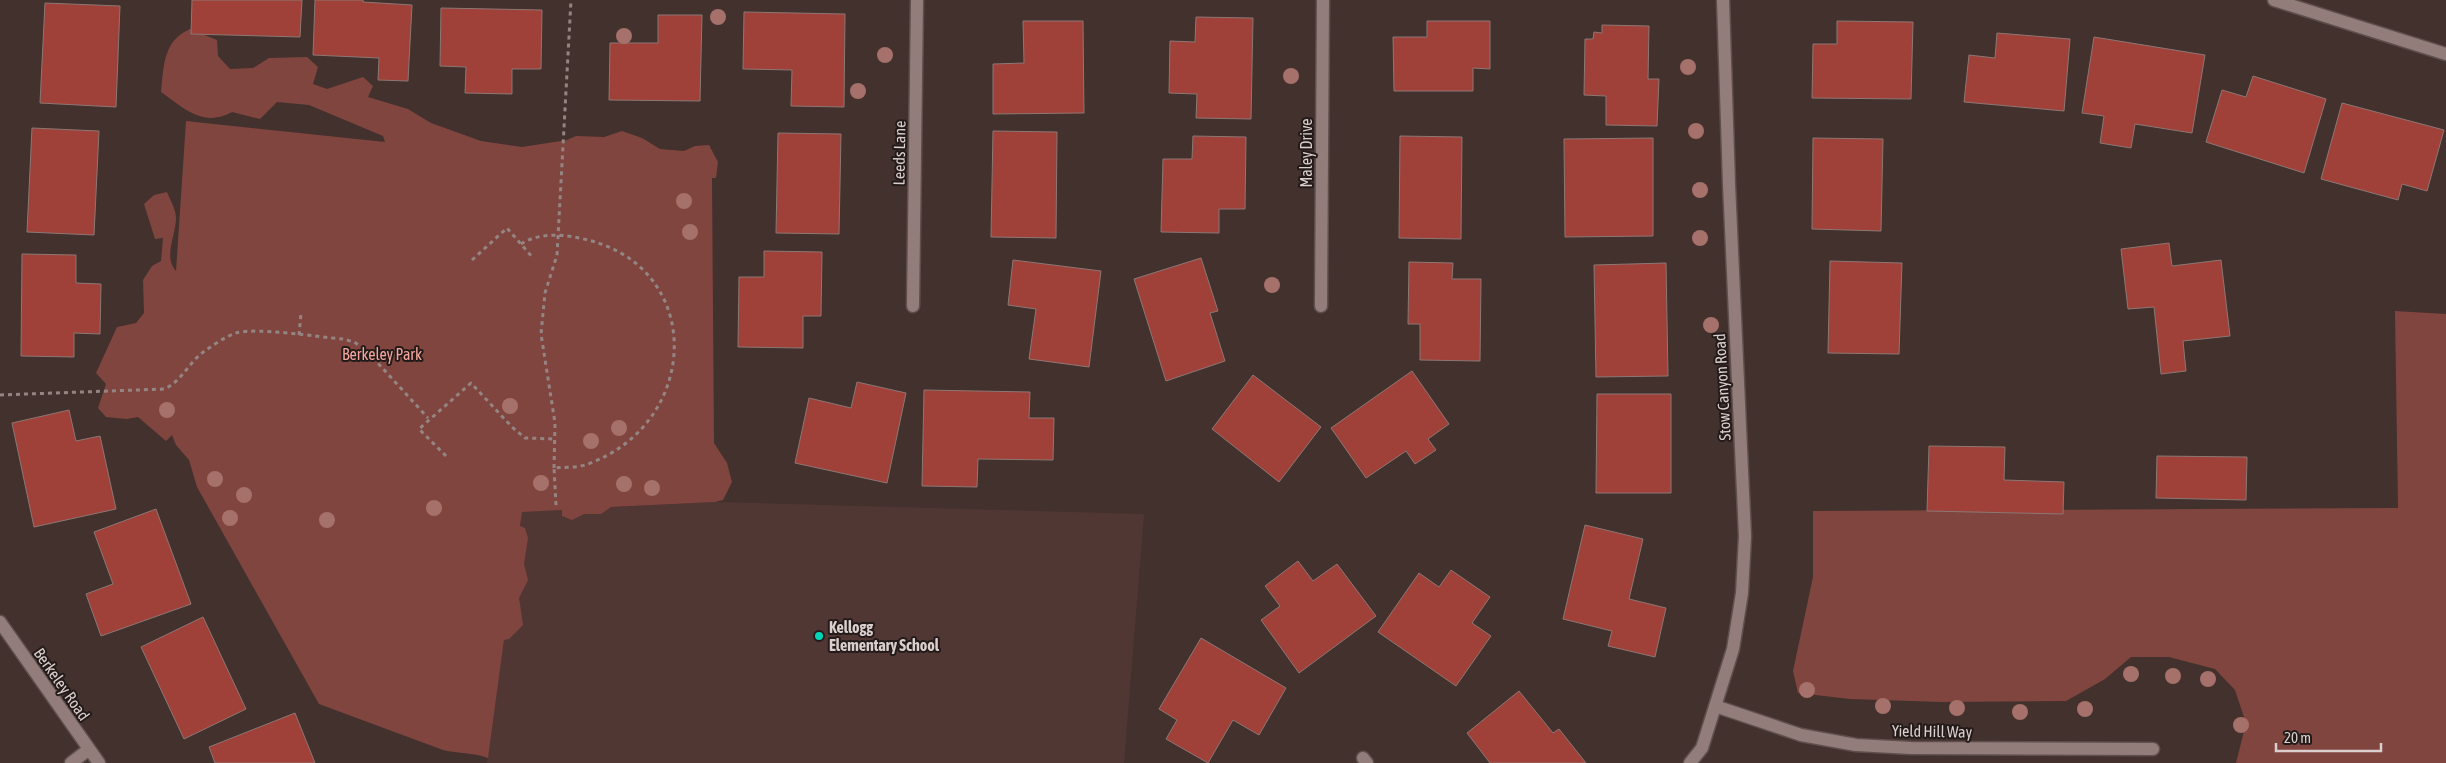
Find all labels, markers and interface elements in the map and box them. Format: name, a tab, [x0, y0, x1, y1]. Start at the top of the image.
street label: Maley Drive	[1297, 118, 1316, 188]
street label: Leeds Lane	[889, 121, 909, 185]
street label: Stow Canyon Road	[1710, 333, 1735, 441]
park label: Berkeley Park	[342, 345, 422, 364]
place label: Kellogg Elementary School	[829, 618, 940, 654]
marker: Kellogg Elementary School	[813, 630, 825, 642]
street label: Berkeley Road	[30, 644, 93, 724]
scale bar	[2276, 720, 2381, 752]
street label: Yield Hill Way	[1892, 721, 1973, 742]
text: 20 m	[2284, 729, 2311, 746]

